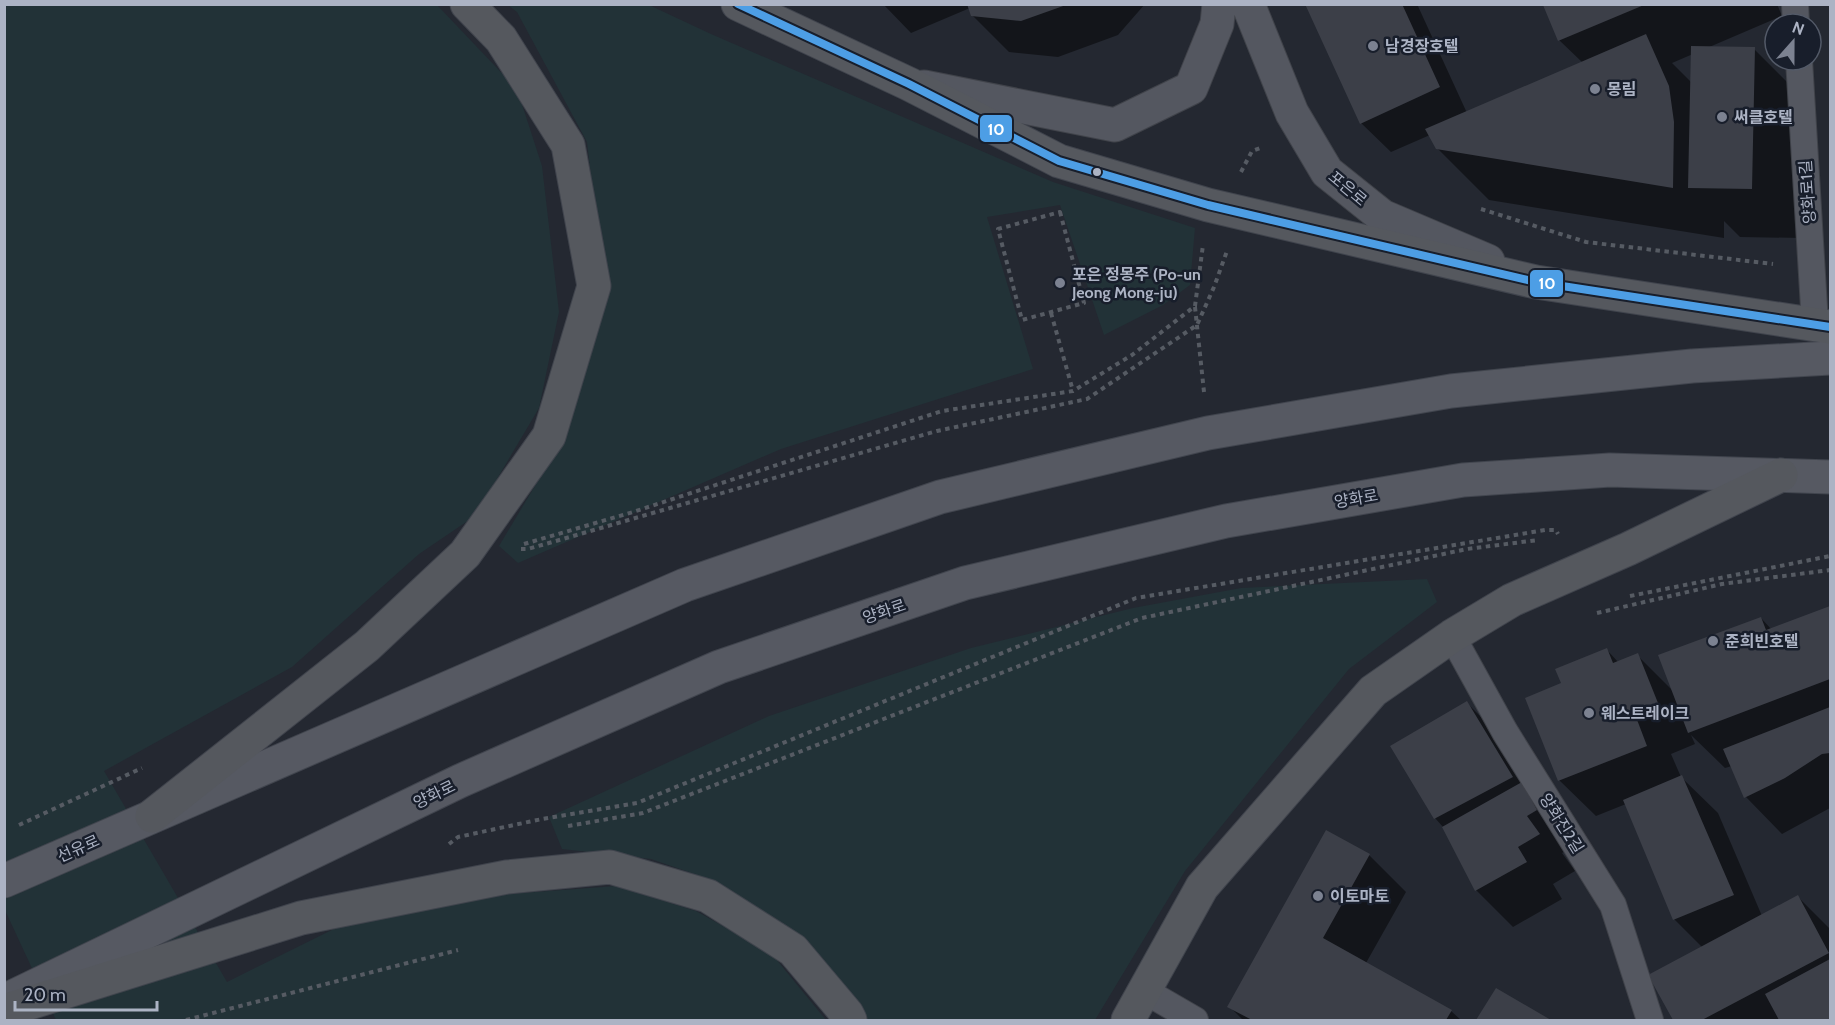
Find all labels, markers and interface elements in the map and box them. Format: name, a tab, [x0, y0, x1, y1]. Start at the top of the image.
north arrow	[1763, 12, 1823, 72]
text: N	[1790, 18, 1807, 39]
place label: 남경장호텔	[1385, 37, 1459, 56]
marker: 남경장호텔	[1366, 39, 1380, 53]
place label: 몽림	[1607, 80, 1636, 99]
marker: 몽림	[1588, 82, 1602, 96]
place label: 써클호텔	[1734, 108, 1793, 127]
marker: 써클호텔	[1715, 110, 1729, 124]
line badge: 10	[979, 114, 1013, 143]
text: 10	[987, 120, 1005, 139]
street label: 양화로1길	[1796, 159, 1819, 225]
unlabelled marker	[1091, 166, 1103, 178]
street label: 포은로	[1325, 167, 1371, 210]
place label: 포은 정몽주 (Po-un Jeong Mong-ju)	[1071, 265, 1201, 302]
line badge: 10	[1529, 269, 1564, 298]
text: 10	[1538, 274, 1556, 293]
marker: 포은 정몽주 (Po-un Jeong Mong-ju)	[1053, 276, 1067, 290]
street label: 양화로	[1333, 485, 1380, 512]
street label: 양화로	[860, 595, 908, 628]
place label: 준희빈호텔	[1725, 632, 1799, 651]
marker: 준희빈호텔	[1706, 634, 1720, 648]
place label: 웨스트레이크	[1601, 704, 1690, 723]
marker: 웨스트레이크	[1582, 706, 1596, 720]
street label: 양화로	[410, 776, 458, 813]
street label: 양화진2길	[1536, 790, 1587, 857]
street label: 선유로	[54, 831, 102, 866]
place label: 이토마토	[1330, 887, 1389, 906]
marker: 이토마토	[1311, 889, 1325, 903]
scale bar	[15, 974, 158, 1012]
text: 20 m	[24, 984, 66, 1006]

